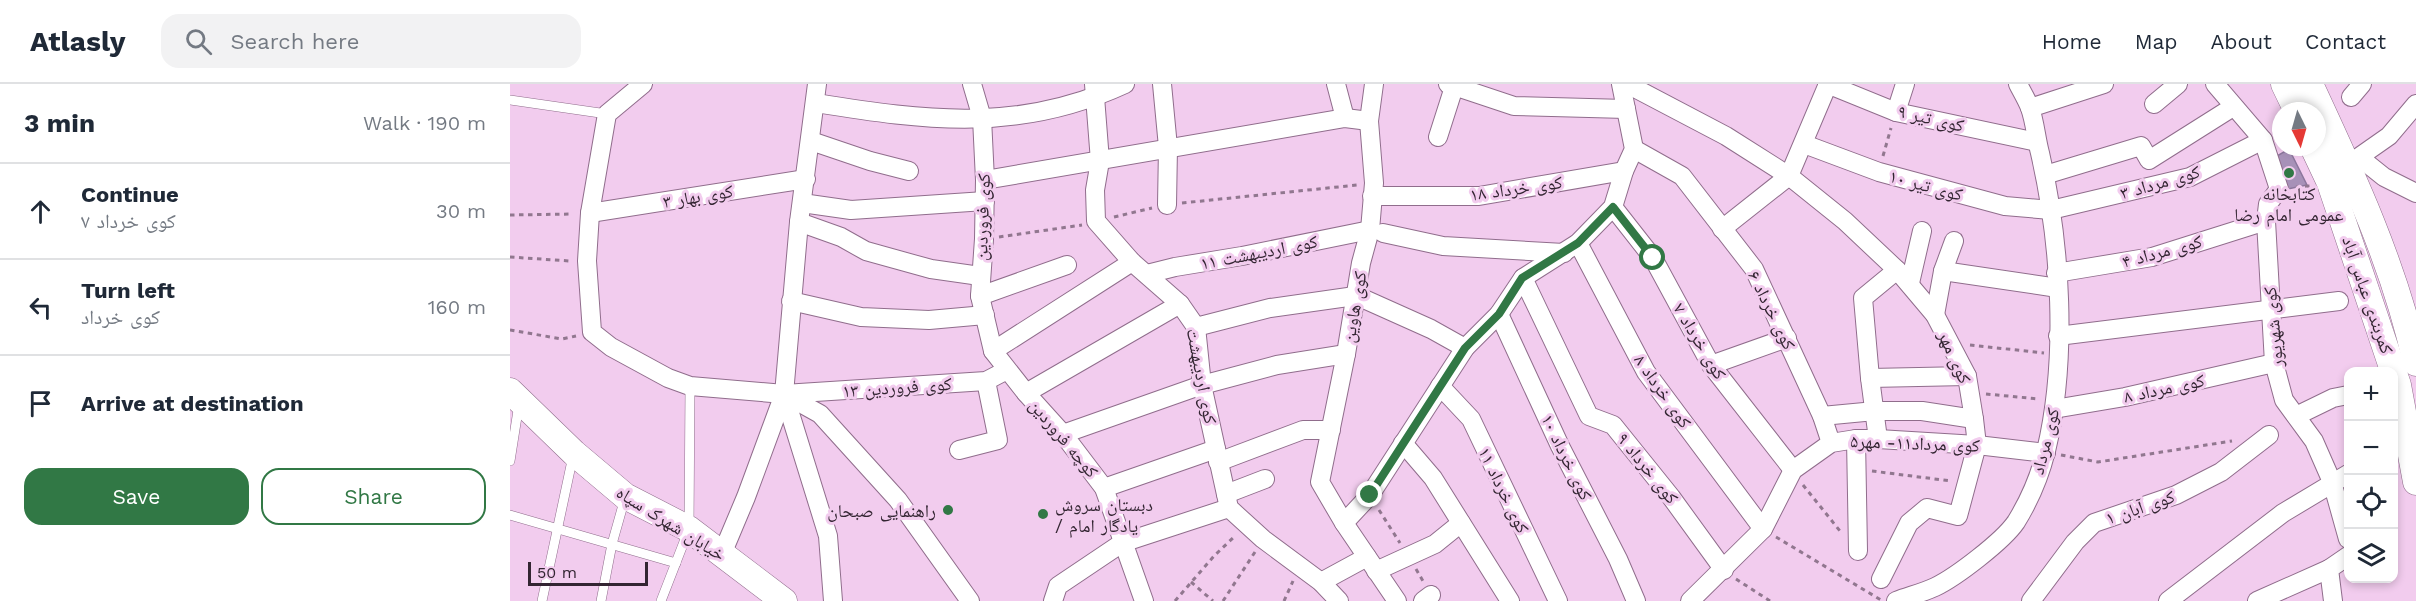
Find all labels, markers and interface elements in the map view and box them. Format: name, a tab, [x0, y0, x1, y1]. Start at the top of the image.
search box	[161, 14, 581, 68]
text: Atlasly	[30, 25, 125, 58]
icon: search	[182, 25, 215, 58]
text: Search here	[230, 29, 359, 54]
text: Home	[2042, 29, 2102, 54]
text: Map	[2135, 29, 2178, 54]
text: About	[2211, 29, 2272, 54]
text: Contact	[2305, 29, 2386, 54]
street label: کوی تیر ۹	[1896, 100, 1967, 137]
north arrow	[2272, 102, 2326, 156]
text: 3 min	[24, 108, 95, 138]
text: Walk · 190 m	[363, 111, 486, 135]
street label: کوی مرداد ۳	[2118, 160, 2203, 204]
street label: کوی تیر ۱۰	[1887, 165, 1966, 206]
marker: کتابخانه عمومی امام رضا	[2282, 166, 2296, 180]
street label: کوی خرداد ۱۸	[1468, 171, 1564, 206]
street label: کوی فروردین	[970, 172, 995, 261]
street label: کوی بهار ۳	[661, 180, 735, 213]
text: Continue	[81, 182, 179, 207]
place label: کتابخانه عمومی امام رضا	[2234, 183, 2344, 227]
icon: ahead	[24, 195, 57, 228]
text: 30 m	[436, 199, 486, 223]
text: کوی خرداد ۷	[81, 209, 176, 233]
street label: کوی اردیبهشت ۱۱	[1199, 230, 1320, 275]
street label: کوی مرداد ۴	[2120, 230, 2205, 273]
street label: کمربندی عباس آباد	[2337, 234, 2398, 357]
route start	[1639, 244, 1665, 270]
street label: کوی خرداد ۶	[1743, 267, 1800, 354]
street label: کوی هاوین	[1337, 269, 1372, 344]
text: Turn left	[81, 278, 175, 303]
street label: کوی شهریور	[2259, 285, 2288, 369]
icon: left	[24, 291, 57, 324]
text: 160 m	[428, 295, 486, 319]
street label: کوی خرداد ۷	[1668, 299, 1731, 384]
text: کوی خرداد	[81, 305, 160, 329]
street label: کوی اردیبهشت	[1181, 326, 1222, 426]
street label: کوی مهر	[1933, 326, 1976, 388]
street label: کوی خرداد ۸	[1629, 350, 1696, 433]
map controls	[2344, 367, 2398, 583]
button: +	[2344, 367, 2398, 421]
street label: کوی مرداد ۸	[2122, 369, 2207, 408]
street label: کوی فروردین ۱۳	[841, 373, 953, 402]
icon: arrive	[24, 387, 57, 420]
text: Arrive at destination	[81, 391, 304, 416]
street label: کوچه فروردین	[1024, 394, 1103, 483]
street label: کوی مرداد	[2027, 405, 2064, 477]
street label: کوی خرداد ۱۰	[1536, 410, 1597, 504]
button: −	[2344, 421, 2398, 475]
street label: کوی خرداد ۹	[1612, 428, 1683, 509]
street label: کوی مرداد۱۱- مهر۵	[1850, 430, 1981, 457]
street label: کوی خرداد ۱۱	[1473, 443, 1534, 537]
button: Save	[24, 468, 249, 525]
button: Share	[261, 468, 486, 525]
button: locate	[2344, 475, 2398, 529]
street label: خیابان شهرک سپاه	[612, 481, 729, 566]
route end	[1356, 481, 1382, 507]
street label: کوی آبان ۱	[2103, 485, 2178, 530]
place label: دبستان سروش / یادگار امام	[1055, 494, 1153, 538]
place label: راهنمایی صبحان	[827, 500, 936, 522]
marker: راهنمایی صبحان	[941, 503, 955, 517]
marker: دبستان سروش / یادگار امام	[1036, 507, 1050, 521]
button: layers	[2344, 529, 2398, 583]
scale bar	[528, 559, 648, 586]
text: 50 m	[537, 563, 577, 582]

